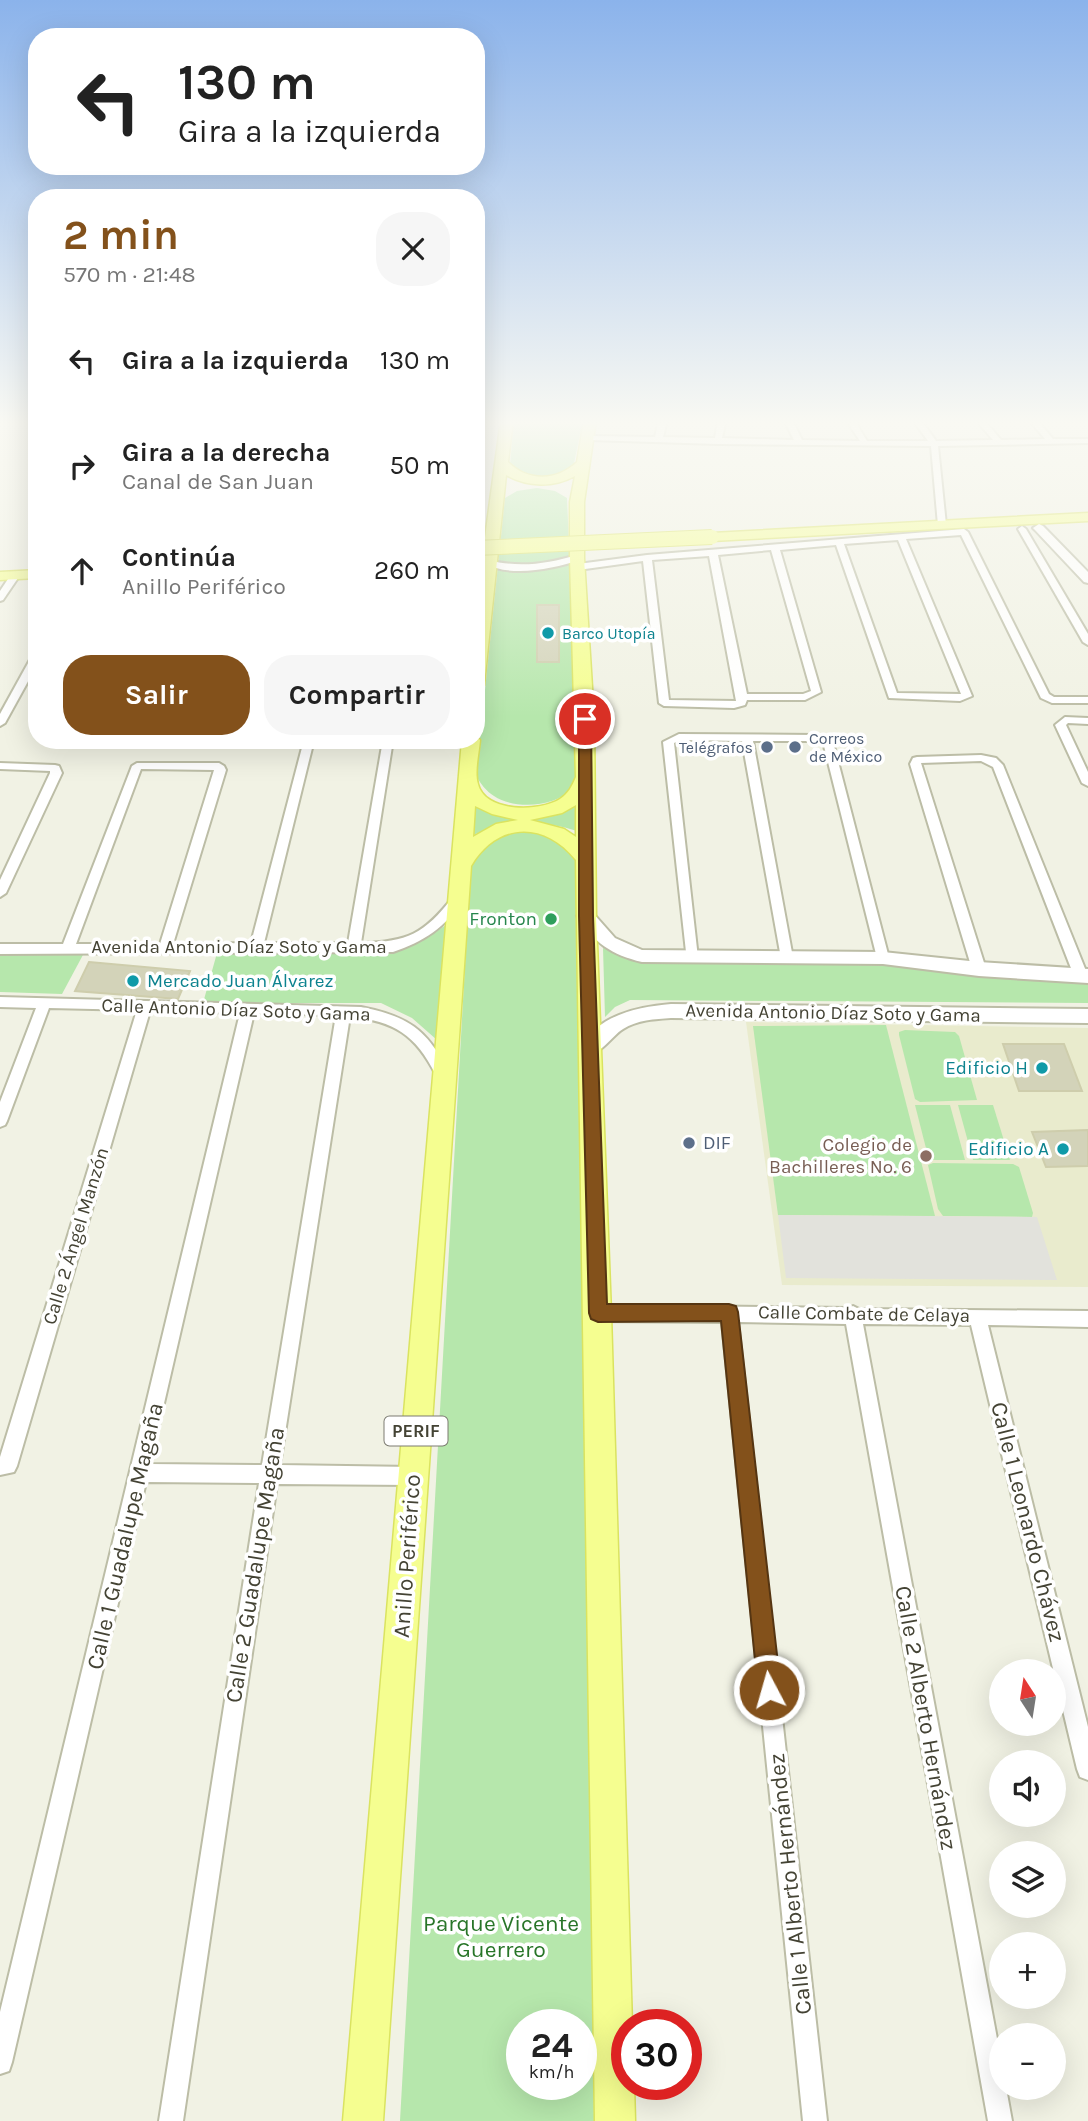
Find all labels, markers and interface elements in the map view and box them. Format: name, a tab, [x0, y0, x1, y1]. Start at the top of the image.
text: 130 m	[178, 54, 316, 111]
icon: left	[63, 56, 154, 147]
text: Gira a la izquierda	[178, 113, 441, 150]
text: 2 min	[63, 210, 179, 260]
button: close	[376, 212, 450, 286]
text: 570 m · 21:48	[63, 261, 196, 288]
icon: left	[63, 342, 101, 380]
text: Gira a la izquierda	[122, 345, 349, 376]
text: 130 m	[380, 345, 450, 376]
text: Gira a la derecha	[122, 437, 331, 468]
icon: right	[63, 447, 101, 485]
text: 50 m	[389, 450, 450, 481]
text: Canal de San Juan	[122, 468, 314, 495]
text: Continúa	[122, 542, 236, 573]
icon: ahead	[63, 552, 101, 590]
text: 260 m	[374, 555, 450, 586]
text: Anillo Periférico	[122, 573, 286, 600]
place label: Barco Utopía	[562, 624, 655, 643]
marker: Barco Utopía	[540, 625, 556, 641]
button: Salir	[63, 655, 250, 735]
button: Compartir	[264, 655, 450, 735]
pin	[555, 689, 615, 749]
icon: arrive	[566, 700, 604, 738]
place label: Correos de México	[809, 729, 882, 766]
place label: Telégrafos	[679, 738, 753, 757]
marker: Telégrafos	[759, 739, 775, 755]
marker: Correos de México	[787, 739, 803, 755]
place label: Fronton	[469, 908, 537, 930]
marker: Fronton	[543, 911, 559, 927]
street label: Avenida Antonio Díaz Soto y Gama	[91, 936, 387, 958]
place label: Mercado Juan Álvarez	[147, 969, 334, 992]
marker: Mercado Juan Álvarez	[125, 973, 141, 989]
street label: Calle Antonio Díaz Soto y Gama	[101, 994, 371, 1026]
street label: Avenida Antonio Díaz Soto y Gama	[685, 999, 981, 1027]
place label: Edificio H	[945, 1057, 1028, 1079]
marker: Edificio H	[1034, 1060, 1050, 1076]
place label: DIF	[703, 1132, 731, 1154]
place label: Colegio de Bachilleres No. 6	[769, 1134, 912, 1178]
marker: DIF	[681, 1135, 697, 1151]
place label: Edificio A	[968, 1138, 1049, 1160]
marker: Edificio A	[1055, 1141, 1071, 1157]
street label: Calle 2 Ángel Manzón	[38, 1144, 113, 1327]
marker: Colegio de Bachilleres No. 6	[918, 1148, 934, 1164]
street label: Calle Combate de Celaya	[758, 1301, 970, 1327]
street label: Calle 1 Leonardo Chávez	[985, 1399, 1071, 1645]
street label: Calle 1 Guadalupe Magaña	[81, 1400, 169, 1672]
road number: PERIF	[384, 1416, 448, 1446]
street label: Calle 2 Guadalupe Magaña	[220, 1425, 290, 1705]
street label: Anillo Periférico	[388, 1473, 426, 1639]
street label: Calle 2 Alberto Hernández	[889, 1584, 963, 1852]
position arrow	[732, 1653, 806, 1727]
north arrow	[989, 1659, 1066, 1736]
map controls	[989, 1659, 1066, 2100]
button: sound	[989, 1750, 1066, 1827]
street label: Calle 1 Alberto Hernández	[763, 1752, 817, 2016]
button: layers	[989, 1841, 1066, 1918]
park label: Parque Vicente Guerrero	[423, 1910, 579, 1963]
button: +	[989, 1932, 1066, 2009]
speed limit sign: 30	[611, 2009, 702, 2100]
button: −	[989, 2023, 1066, 2100]
text: 24	[531, 2025, 573, 2066]
text: km/h	[529, 2061, 574, 2083]

